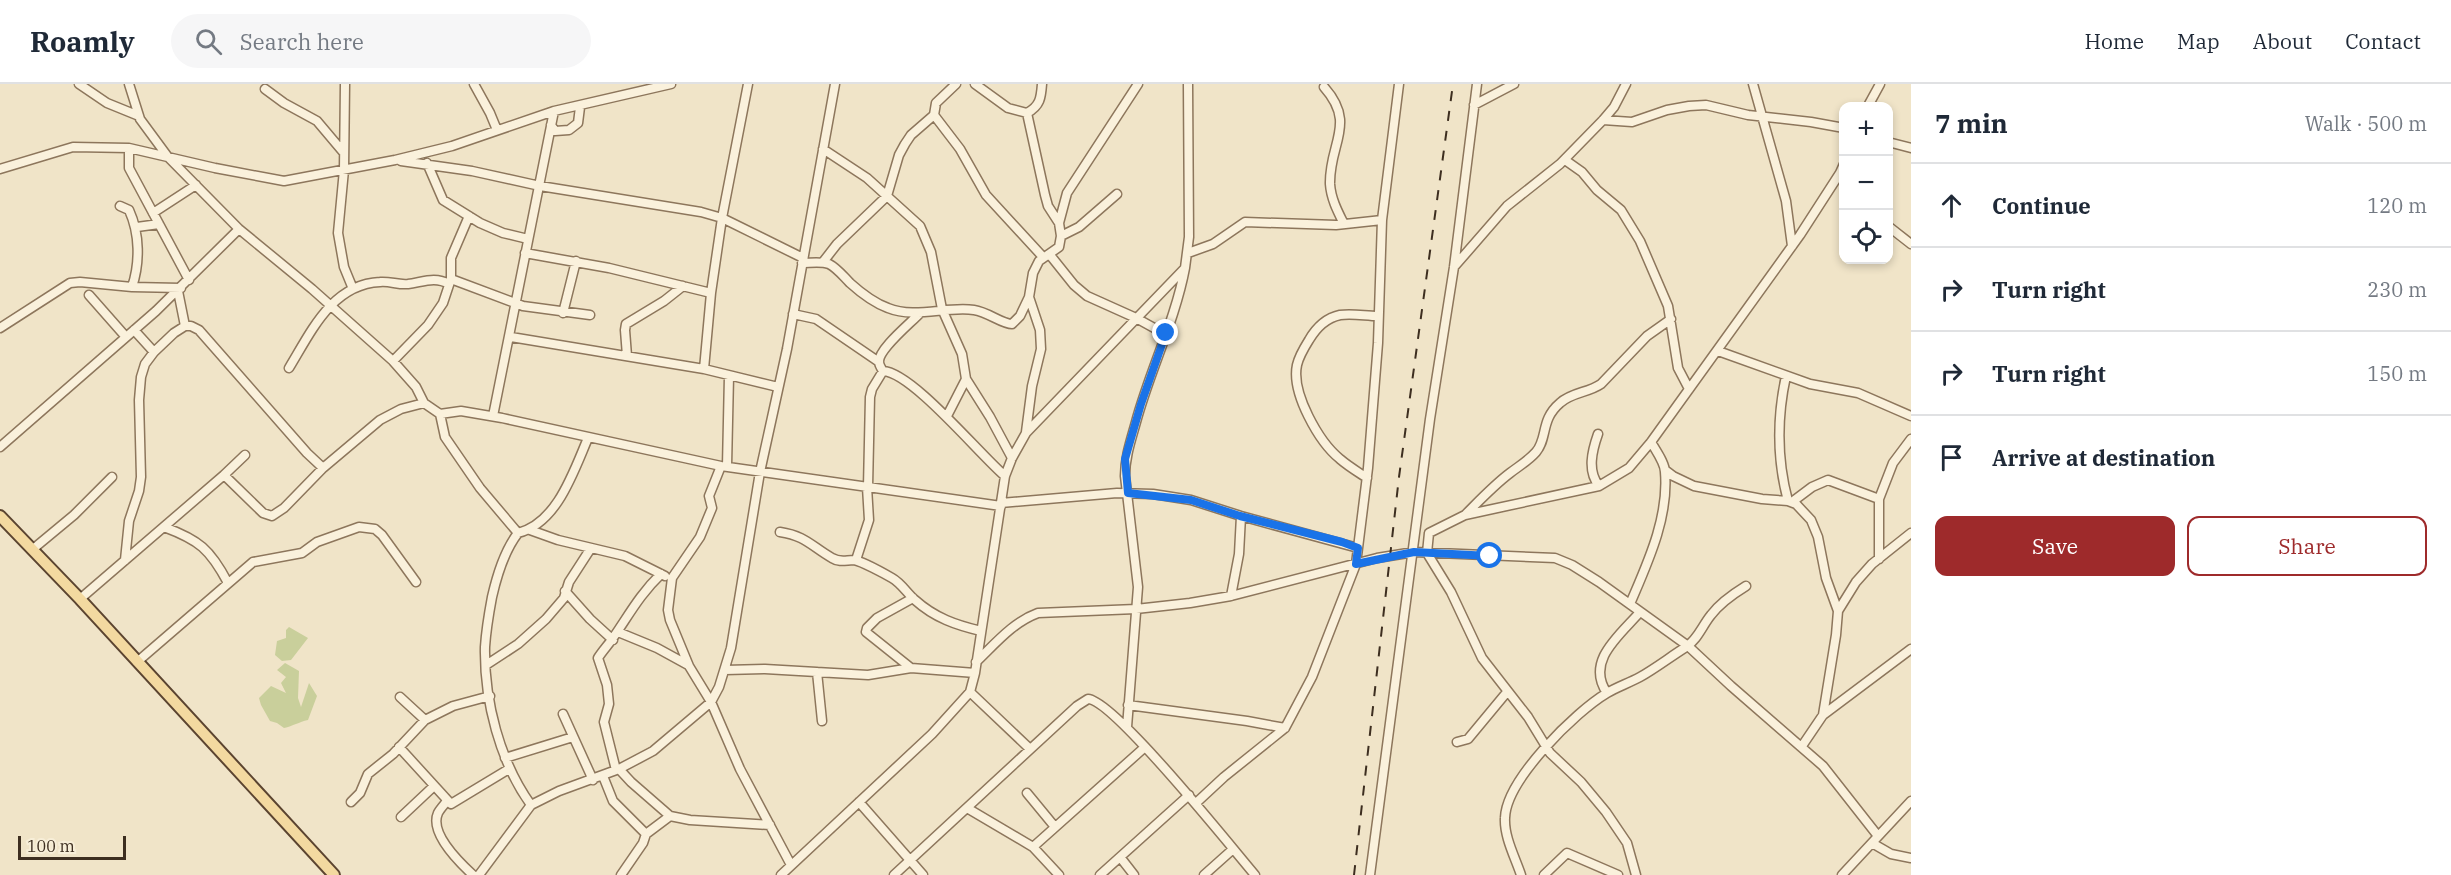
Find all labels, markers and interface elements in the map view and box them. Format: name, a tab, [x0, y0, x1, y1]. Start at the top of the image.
search box	[171, 14, 591, 68]
text: Roamly	[30, 23, 135, 60]
icon: search	[192, 25, 225, 58]
text: Search here	[240, 27, 364, 56]
text: Home	[2084, 27, 2144, 55]
text: Map	[2177, 27, 2220, 55]
text: About	[2253, 27, 2312, 55]
text: Contact	[2345, 27, 2421, 55]
map controls	[1839, 102, 1893, 264]
button: +	[1839, 102, 1893, 156]
text: 7 min	[1935, 106, 2008, 140]
text: Walk · 500 m	[2305, 110, 2427, 137]
button: −	[1839, 156, 1893, 210]
icon: ahead	[1935, 189, 1968, 222]
text: Continue	[1992, 191, 2091, 220]
text: 120 m	[2367, 192, 2427, 219]
button: locate	[1839, 210, 1893, 264]
icon: right	[1935, 273, 1968, 306]
text: Turn right	[1992, 275, 2106, 304]
text: 230 m	[2367, 276, 2427, 303]
route end	[1152, 319, 1178, 345]
icon: right	[1935, 357, 1968, 390]
text: Turn right	[1992, 359, 2106, 388]
text: 150 m	[2367, 360, 2427, 387]
icon: arrive	[1935, 441, 1968, 474]
text: Arrive at destination	[1992, 443, 2215, 472]
button: Save	[1935, 516, 2175, 576]
button: Share	[2187, 516, 2427, 576]
route start	[1476, 542, 1502, 568]
scale bar	[18, 833, 126, 860]
text: 100 m	[27, 836, 75, 856]

